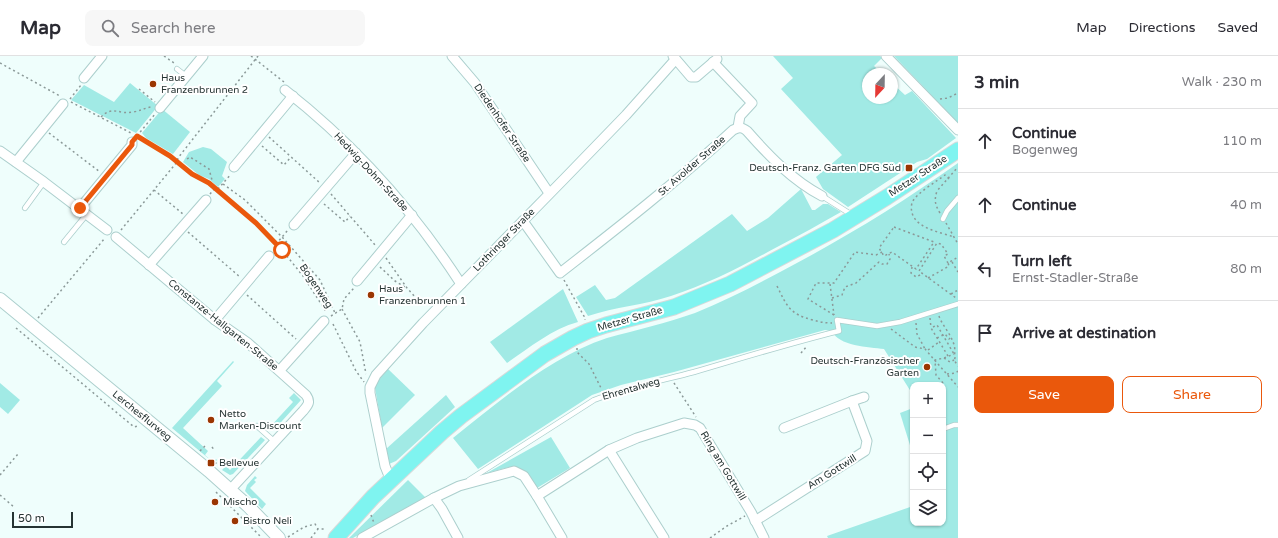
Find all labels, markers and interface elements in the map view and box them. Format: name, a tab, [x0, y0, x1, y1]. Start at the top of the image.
search box	[85, 10, 365, 46]
text: Map	[20, 17, 61, 39]
icon: search	[99, 17, 121, 39]
text: Search here	[131, 19, 215, 37]
text: Map	[1076, 19, 1107, 36]
text: Directions	[1129, 19, 1196, 36]
text: Saved	[1218, 19, 1258, 36]
north arrow	[862, 68, 898, 104]
place label: Haus Franzenbrunnen 2	[161, 72, 248, 96]
text: 3 min	[974, 72, 1019, 93]
text: Walk · 230 m	[1182, 74, 1262, 90]
marker: Haus Franzenbrunnen 2	[148, 79, 158, 89]
street label: Diedenhofer Straße	[471, 81, 533, 165]
text: Continue	[1012, 124, 1076, 142]
street label: Hedwig-Dohm-Straße	[331, 130, 411, 214]
icon: ahead	[974, 130, 996, 152]
street label: St. Avolder Straße	[656, 133, 728, 198]
text: 110 m	[1222, 133, 1262, 149]
text: Bogenweg	[1012, 142, 1078, 158]
street label: Metzer Straße	[887, 153, 950, 199]
place label: Deutsch-Franz. Garten DFG Süd	[749, 162, 901, 174]
marker: Deutsch-Franz. Garten DFG Süd	[904, 163, 914, 173]
icon: ahead	[974, 194, 996, 216]
text: Continue	[1012, 196, 1076, 214]
text: 40 m	[1230, 197, 1262, 213]
route end	[71, 199, 89, 217]
street label: Lothringer Straße	[471, 206, 538, 274]
route start	[273, 241, 291, 259]
text: Turn left	[1012, 252, 1072, 270]
icon: left	[974, 258, 996, 280]
text: 80 m	[1230, 261, 1262, 277]
street label: Bogenweg	[297, 262, 335, 310]
text: Ernst-Stadler-Straße	[1012, 270, 1138, 286]
street label: Constanze-Hallgarten-Straße	[166, 277, 281, 373]
place label: Haus Franzenbrunnen 1	[379, 283, 466, 307]
marker: Haus Franzenbrunnen 1	[366, 290, 376, 300]
street label: Metzer Straße	[596, 304, 664, 334]
icon: arrive	[974, 322, 996, 344]
text: Arrive at destination	[1012, 324, 1156, 342]
place label: Deutsch-Französischer Garten	[810, 355, 919, 379]
marker: Deutsch-Französischer Garten	[922, 362, 932, 372]
street label: Ehrentalweg	[601, 375, 661, 403]
button: Save	[974, 376, 1114, 413]
button: Share	[1122, 376, 1262, 413]
map controls	[910, 382, 946, 526]
button: +	[910, 382, 946, 418]
street label: Lerchesflurweg	[110, 388, 174, 444]
place label: Netto Marken-Discount	[219, 408, 301, 432]
marker: Netto Marken-Discount	[206, 415, 216, 425]
button: −	[910, 418, 946, 454]
street label: Ring am Gottwill	[698, 429, 748, 503]
street label: Am Gottwill	[805, 452, 859, 492]
button: locate	[910, 454, 946, 490]
place label: Bellevue	[219, 457, 260, 469]
marker: Bellevue	[206, 458, 216, 468]
button: layers	[910, 490, 946, 526]
place label: Mischo	[223, 496, 257, 508]
marker: Mischo	[210, 497, 220, 507]
scale bar	[12, 510, 73, 529]
text: 50 m	[18, 512, 45, 525]
place label: Bistro Neli	[243, 515, 292, 527]
marker: Bistro Neli	[230, 516, 240, 526]

